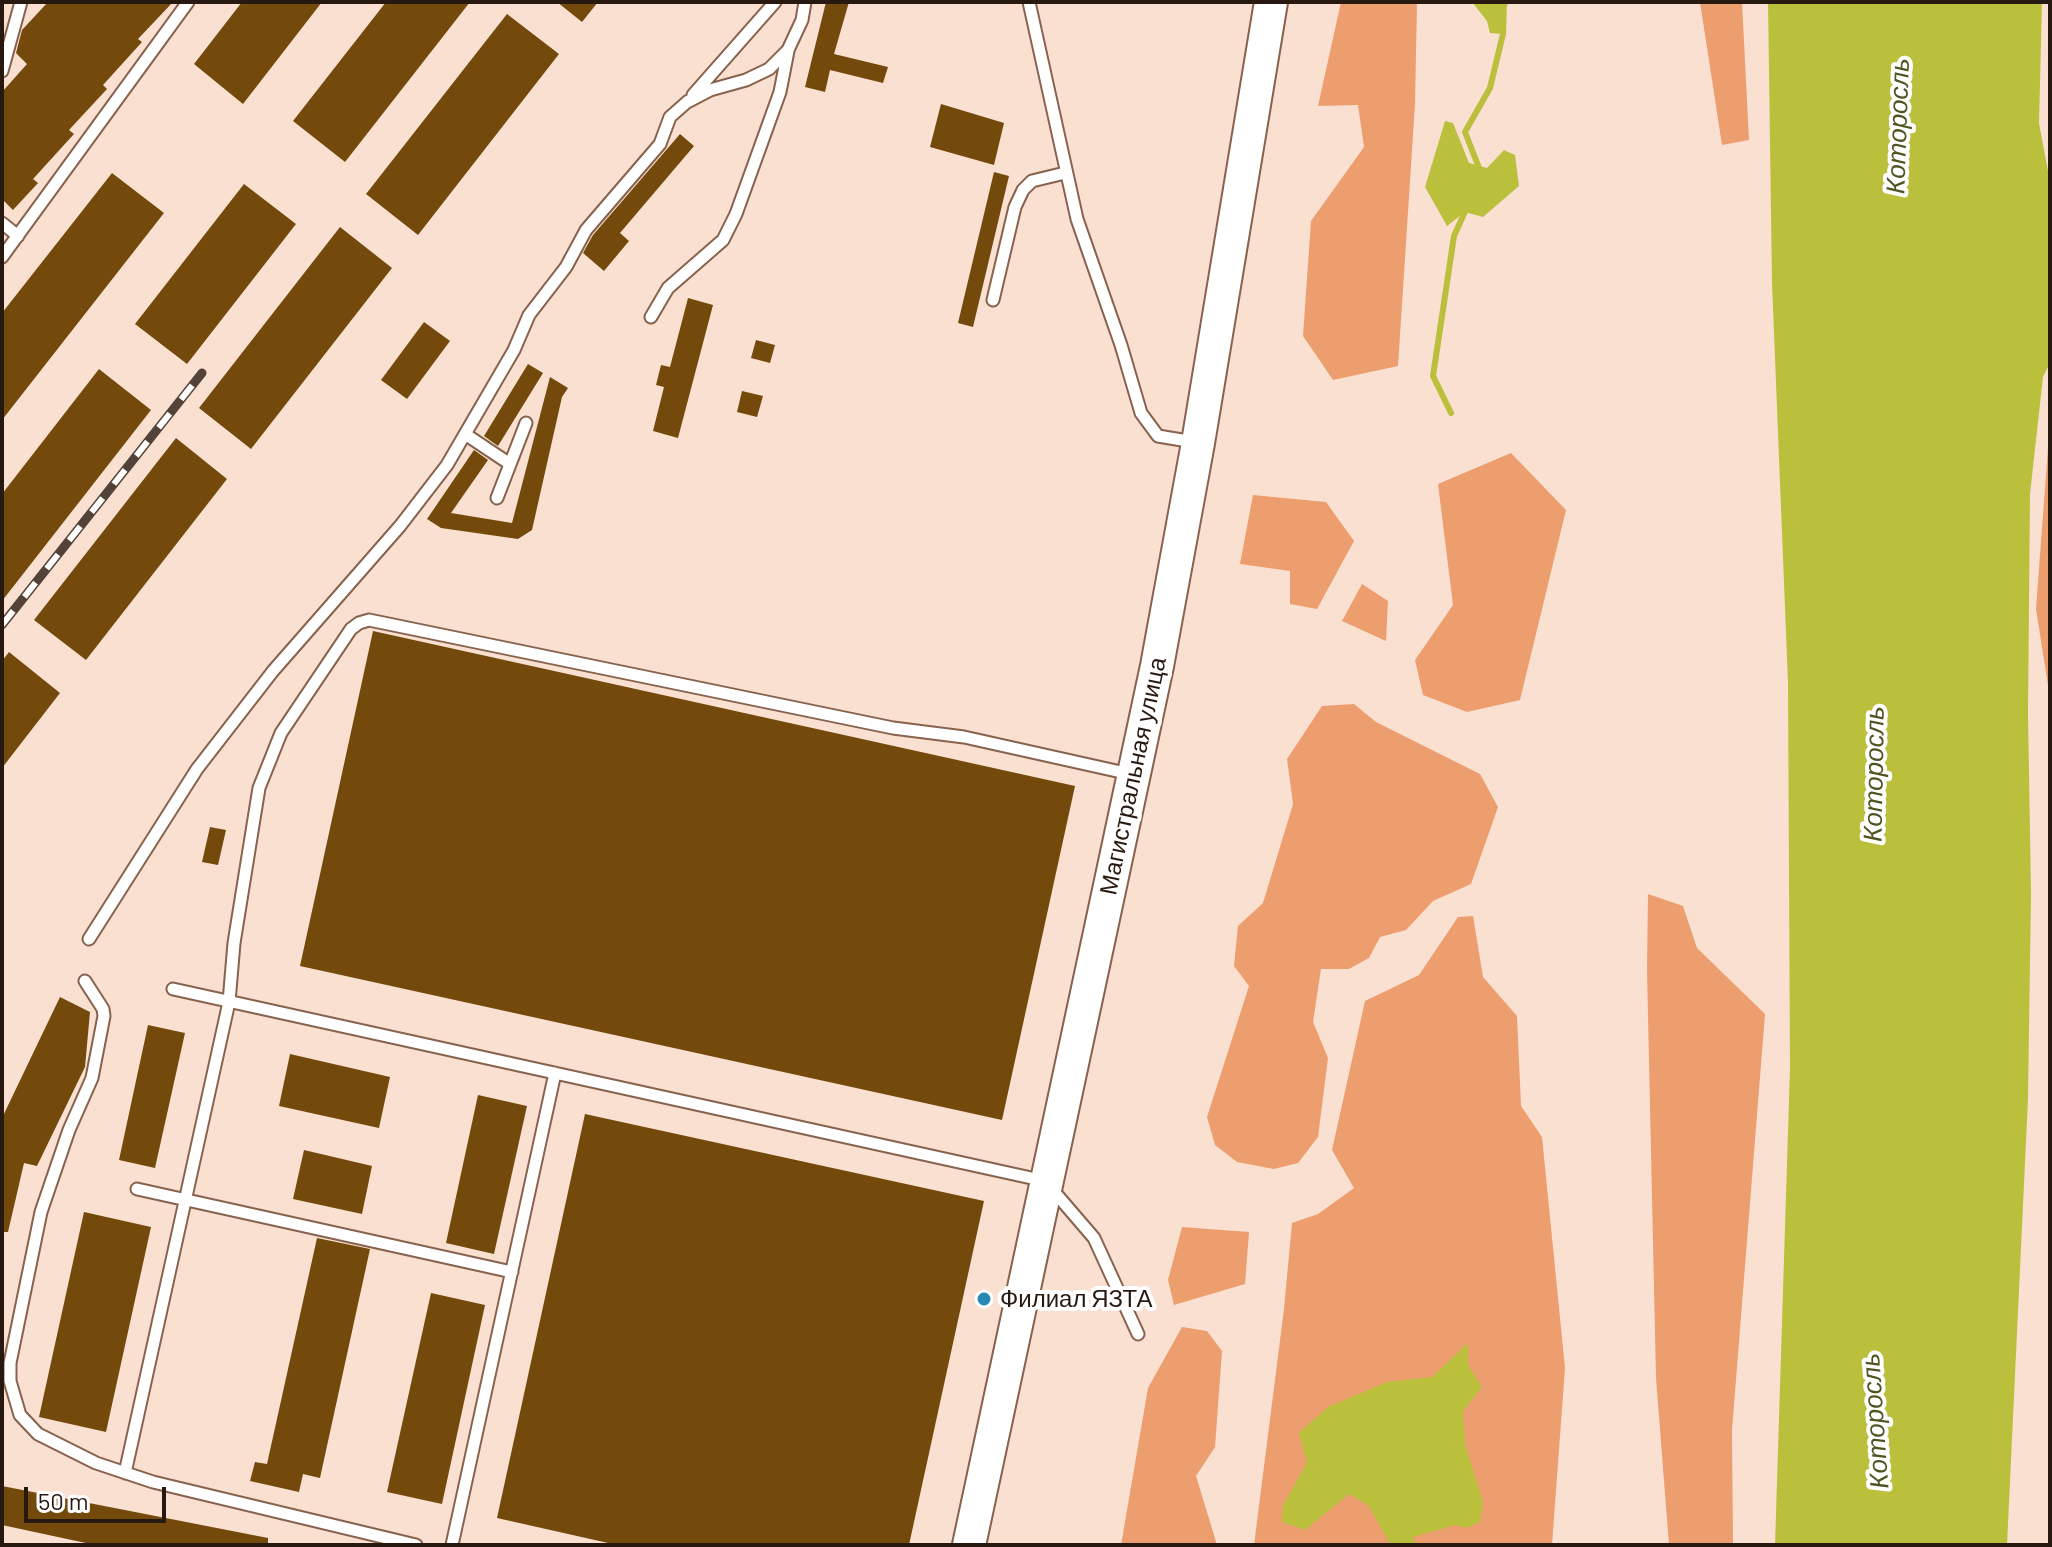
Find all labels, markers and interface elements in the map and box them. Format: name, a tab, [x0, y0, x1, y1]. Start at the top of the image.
water label: Которосль	[1880, 58, 1916, 194]
street label: Магистральная улица	[1094, 654, 1172, 898]
water label: Которосль	[1857, 706, 1891, 842]
place label: Филиал ЯЗТА	[1000, 1285, 1152, 1313]
marker: Филиал ЯЗТА	[975, 1290, 993, 1308]
water label: Которосль	[1855, 1352, 1895, 1490]
scale bar	[28, 1471, 170, 1521]
text: 50 m	[38, 1486, 89, 1515]

